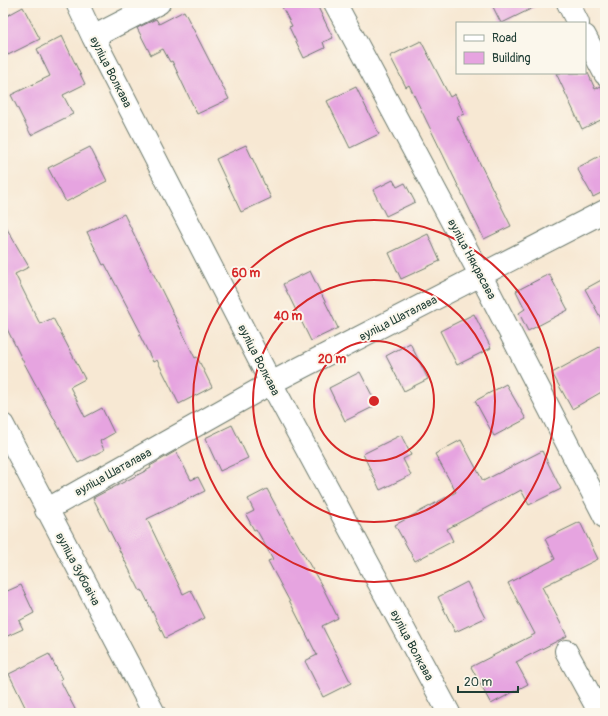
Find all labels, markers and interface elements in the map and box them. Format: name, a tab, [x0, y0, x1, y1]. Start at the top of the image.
legend	[456, 22, 586, 74]
text: Road	[492, 31, 517, 46]
street label: вуліца Волкава	[86, 34, 135, 111]
text: Building	[492, 51, 531, 66]
street label: вуліца Някрасава	[444, 216, 499, 302]
text: 60 m	[232, 266, 261, 281]
street label: вуліца Шаталава	[357, 292, 440, 345]
text: 40 m	[273, 309, 303, 324]
street label: вуліца Волкава	[234, 322, 283, 399]
text: 20 m	[318, 352, 346, 367]
centre of rings	[367, 394, 381, 408]
street label: вуліца Шаталава	[72, 445, 155, 500]
street label: вуліца Зубовіча	[52, 530, 103, 609]
street label: вуліца Волкава	[387, 607, 437, 684]
scale bar	[458, 668, 518, 694]
text: 20 m	[464, 675, 493, 690]

